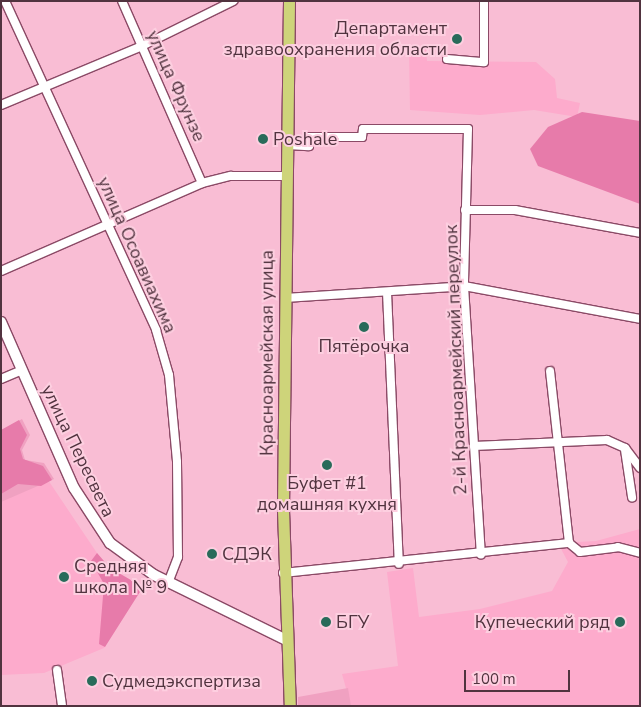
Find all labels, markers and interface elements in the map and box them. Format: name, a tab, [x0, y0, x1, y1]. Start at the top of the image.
place label: Департамент здравоохранения области	[224, 18, 447, 60]
street label: улица Фрунзе	[142, 27, 210, 145]
marker: Департамент здравоохранения области	[451, 33, 463, 45]
place label: Poshale	[273, 128, 337, 150]
marker: Poshale	[257, 133, 269, 145]
street label: улица Осоавиахима	[93, 174, 181, 336]
street label: 2-й Красноармейский переулок	[440, 225, 472, 495]
street label: Красноармейская улица	[256, 250, 278, 456]
marker: Пятёрочка	[358, 321, 370, 333]
place label: Пятёрочка	[319, 335, 409, 357]
street label: улица Пересвета	[37, 381, 119, 521]
marker: Буфет #1 домашняя кухня	[321, 459, 333, 471]
place label: Буфет #1 домашняя кухня	[257, 473, 397, 516]
place label: СДЭК	[222, 543, 272, 565]
marker: СДЭК	[206, 548, 218, 560]
place label: Средняя школа № 9	[74, 556, 167, 598]
marker: Средняя школа № 9	[58, 571, 70, 583]
place label: БГУ	[336, 611, 369, 633]
place label: Купеческий ряд	[475, 611, 610, 633]
marker: БГУ	[320, 616, 332, 628]
marker: Купеческий ряд	[614, 616, 626, 628]
scale bar	[466, 660, 572, 692]
text: 100 m	[472, 669, 516, 689]
place label: Судмедэкспертиза	[102, 670, 261, 692]
marker: Судмедэкспертиза	[86, 675, 98, 687]

